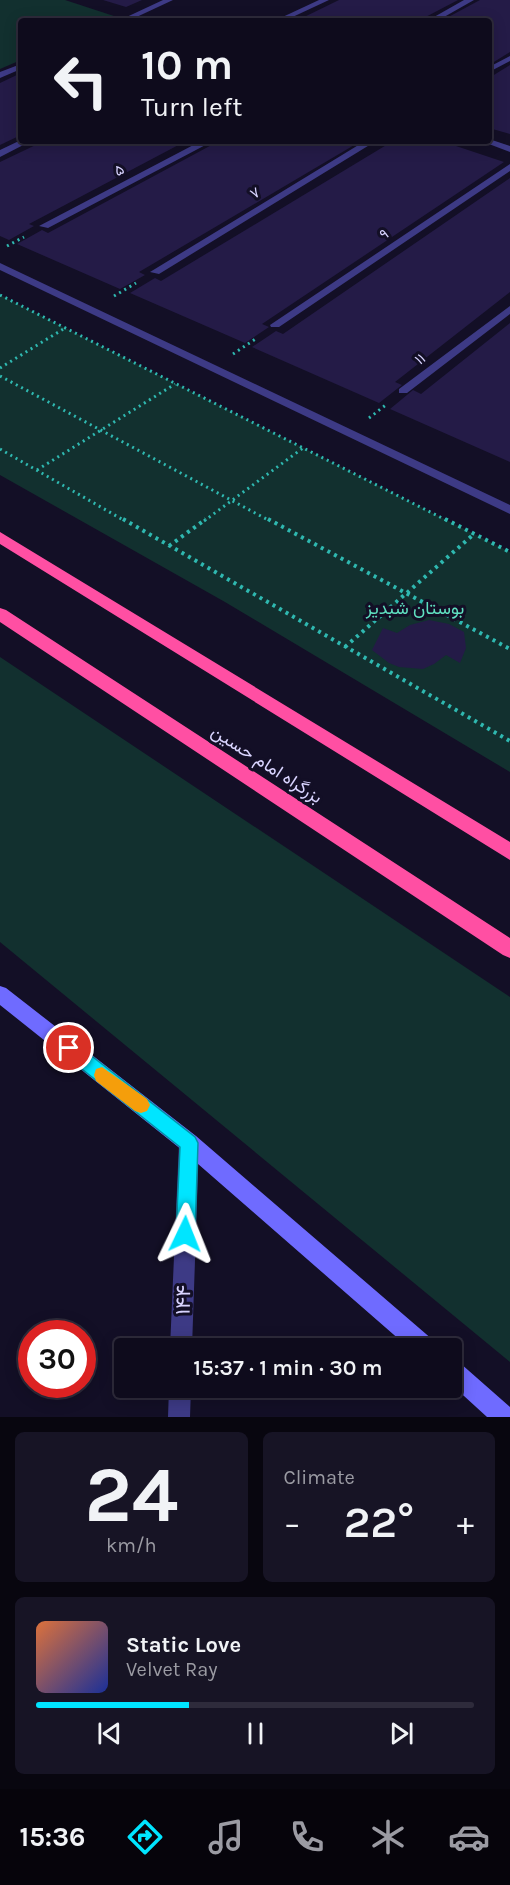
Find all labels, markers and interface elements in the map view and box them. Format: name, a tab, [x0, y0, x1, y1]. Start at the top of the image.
text: 10 m	[141, 40, 233, 90]
icon: left	[42, 42, 120, 120]
text: Turn left	[141, 91, 242, 123]
street label: ۵	[111, 160, 127, 180]
street label: ۷	[247, 183, 264, 203]
street label: ۹	[376, 225, 392, 243]
street label: ۱۱	[411, 349, 429, 369]
park label: بوستان شبدیز	[365, 597, 464, 619]
street label: بزرگراه امام حسین	[207, 720, 327, 809]
pin	[43, 1022, 94, 1073]
icon: arrive	[52, 1031, 85, 1064]
position arrow	[153, 1202, 217, 1266]
street label: ۱۴۴	[170, 1285, 196, 1315]
speed limit sign: 30	[18, 1320, 96, 1398]
text: 15:37 · 1 min · 30 m	[193, 1355, 383, 1381]
text: 24	[84, 1449, 178, 1541]
text: Climate	[284, 1466, 355, 1489]
text: 22°	[343, 1496, 414, 1548]
text: −	[284, 1504, 301, 1542]
text: +	[457, 1504, 474, 1542]
text: km/h	[106, 1534, 157, 1557]
text: Static Love	[126, 1632, 241, 1658]
text: Velvet Ray	[126, 1658, 218, 1681]
icon: previous	[93, 1717, 126, 1750]
icon: pause	[239, 1717, 272, 1750]
icon: next	[385, 1717, 418, 1750]
icon: directions	[124, 1816, 166, 1858]
icon: music	[205, 1816, 247, 1858]
icon: phone	[286, 1816, 328, 1858]
icon: climate	[367, 1816, 409, 1858]
icon: car	[448, 1816, 490, 1858]
text: 15:36	[20, 1821, 85, 1853]

